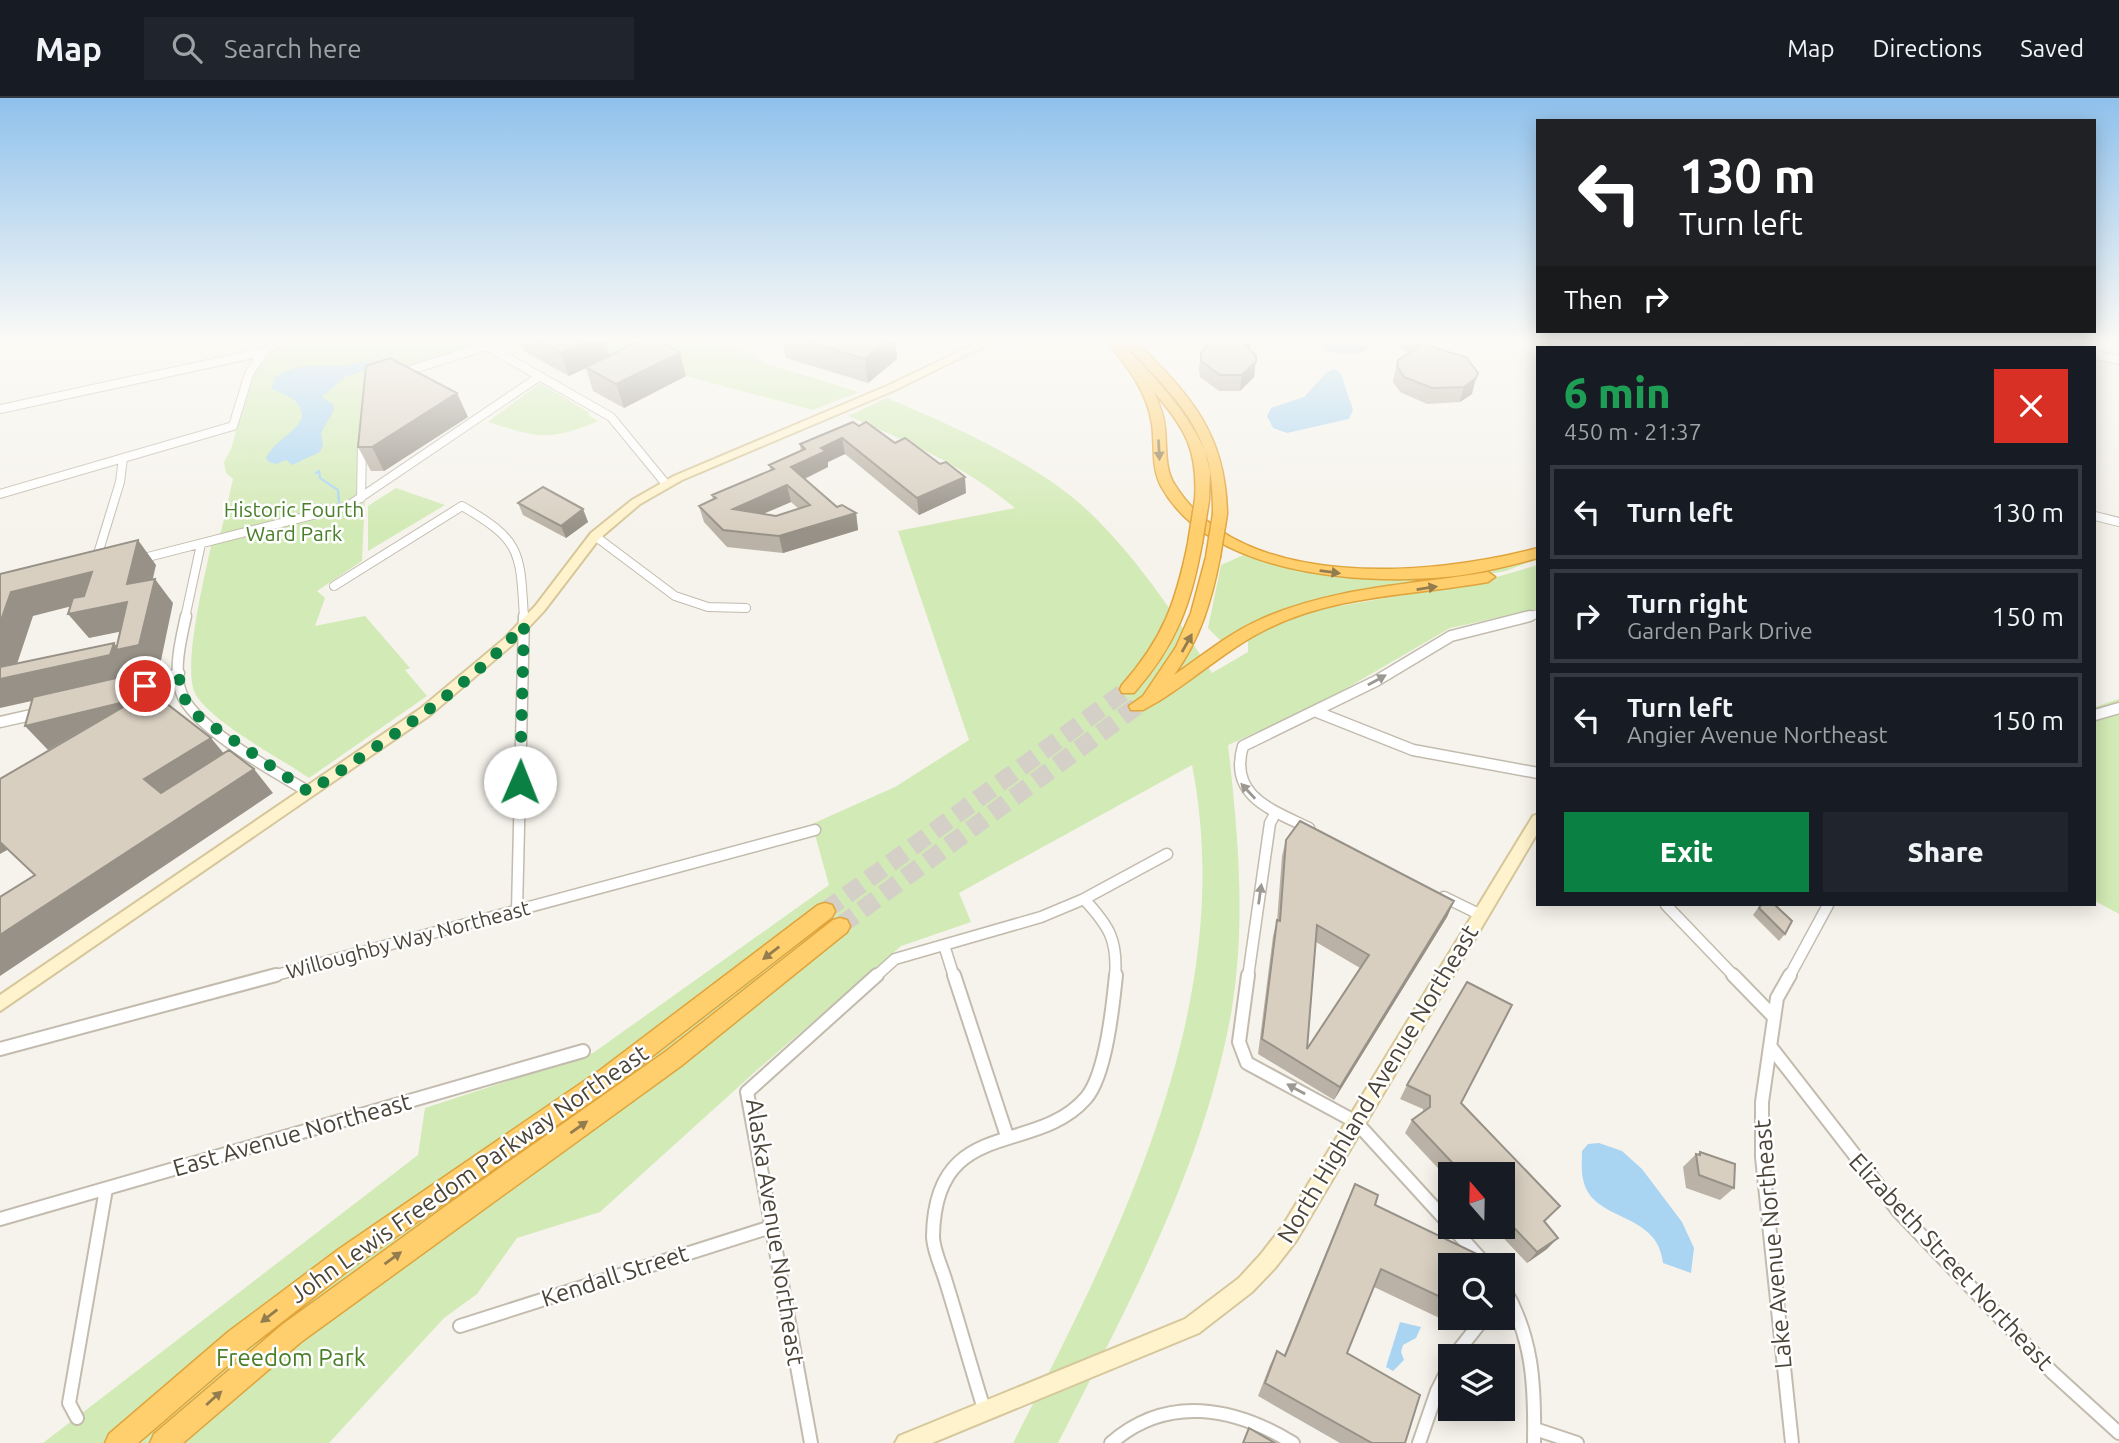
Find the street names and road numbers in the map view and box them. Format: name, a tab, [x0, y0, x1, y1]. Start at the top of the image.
street label: Willoughby Way Northeast	[283, 895, 532, 983]
street label: North Highland Avenue Northeast	[1272, 919, 1484, 1248]
street label: John Lewis Freedom Parkway Northeast	[284, 1039, 654, 1308]
street label: East Avenue Northeast	[170, 1087, 415, 1181]
street label: Alaska Avenue Northeast	[741, 1097, 810, 1368]
street label: Lake Avenue Northeast	[1748, 1118, 1797, 1370]
street label: Elizabeth Street Northeast	[1844, 1148, 2059, 1376]
street label: Kendall Street	[538, 1239, 692, 1312]

